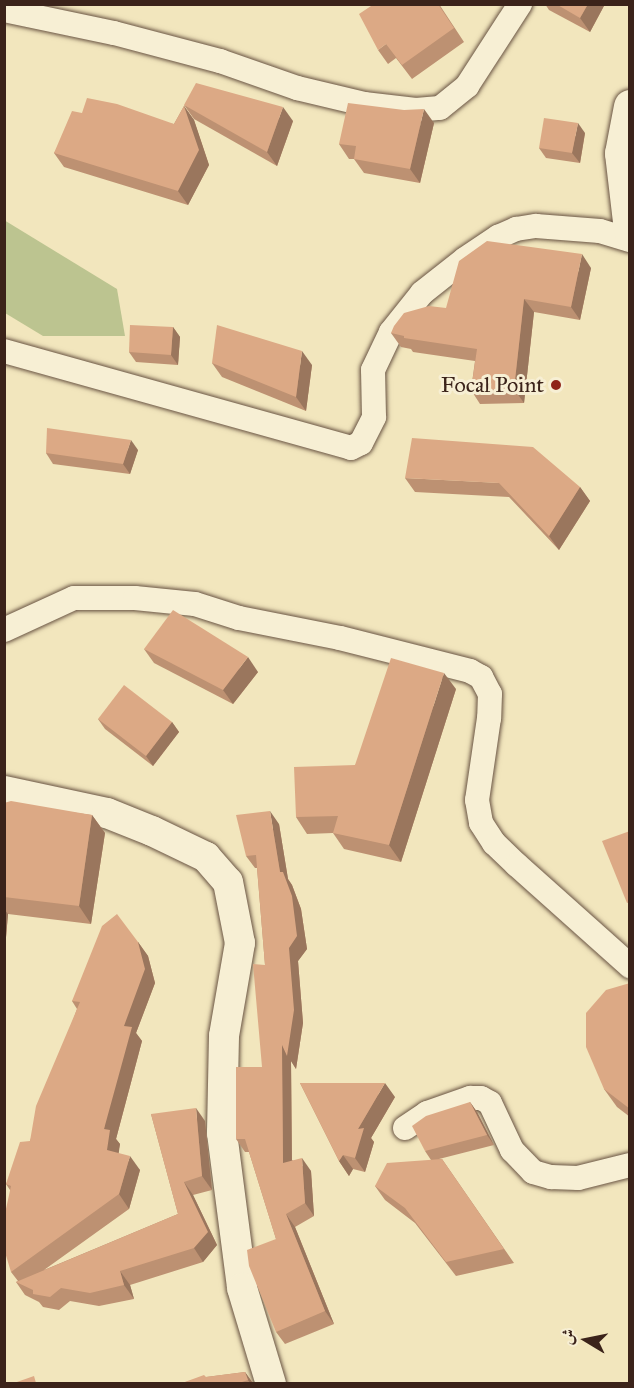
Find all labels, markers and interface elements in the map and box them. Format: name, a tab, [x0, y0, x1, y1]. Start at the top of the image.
place label: Focal Point	[441, 372, 544, 398]
marker: Focal Point	[549, 378, 563, 392]
north arrow	[556, 1310, 616, 1370]
text: ش	[557, 1327, 579, 1346]

